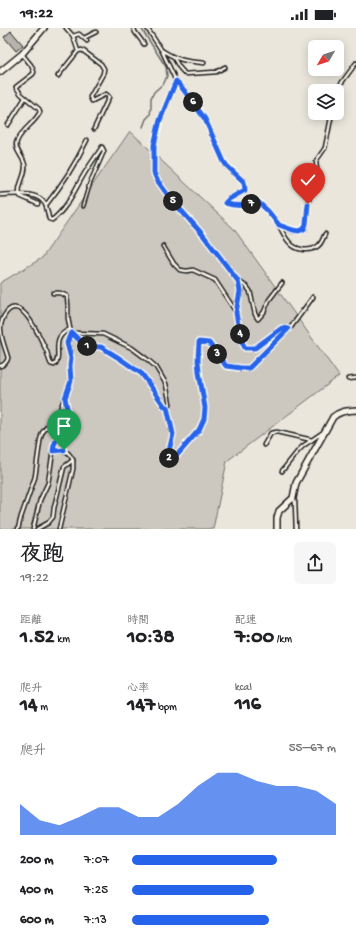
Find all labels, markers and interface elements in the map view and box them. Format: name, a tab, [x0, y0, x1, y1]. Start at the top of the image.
text: 19:22	[20, 5, 53, 23]
north arrow	[308, 40, 344, 76]
map controls	[308, 40, 344, 120]
button: layers	[308, 84, 344, 120]
pin: 6	[183, 92, 203, 112]
text: 6	[190, 96, 196, 108]
pin	[291, 163, 325, 204]
icon: check	[297, 169, 319, 191]
pin: 5	[163, 191, 183, 211]
pin: 7	[241, 194, 261, 214]
text: 5	[170, 195, 176, 207]
text: 7	[248, 198, 254, 210]
pin: 4	[230, 324, 250, 344]
text: 4	[237, 328, 243, 340]
pin: 1	[77, 336, 97, 356]
text: 1	[85, 340, 89, 352]
pin: 3	[207, 344, 227, 364]
text: 3	[214, 348, 220, 360]
pin	[47, 409, 81, 450]
icon: arrive	[53, 415, 75, 437]
pin: 2	[159, 448, 179, 468]
text: 2	[166, 452, 172, 464]
button: share	[294, 542, 336, 584]
text: 夜跑	[20, 543, 64, 569]
text: 19:22	[20, 571, 49, 586]
text: 距離	[20, 615, 42, 627]
text: 時間	[127, 615, 149, 627]
text: 配速	[235, 615, 257, 627]
text: 1.52	[20, 627, 55, 650]
text: 10:38	[127, 627, 174, 650]
text: 7:00	[235, 627, 274, 650]
text: km	[55, 634, 70, 646]
text: /km	[274, 634, 292, 646]
text: kcal	[235, 682, 252, 694]
text: 爬升	[20, 683, 42, 695]
text: 心率	[127, 683, 149, 695]
text: 116	[235, 694, 261, 717]
text: 14	[20, 695, 38, 718]
text: 147	[127, 695, 155, 718]
text: m	[38, 702, 48, 714]
text: bpm	[155, 702, 177, 714]
text: 55–67 m	[289, 741, 336, 756]
text: 爬升	[20, 744, 46, 759]
text: 200 m	[20, 853, 53, 868]
text: 7:07	[84, 853, 109, 868]
text: 400 m	[20, 883, 53, 898]
text: 7:25	[84, 883, 108, 898]
text: 600 m	[20, 913, 54, 928]
text: 7:13	[84, 913, 107, 928]

